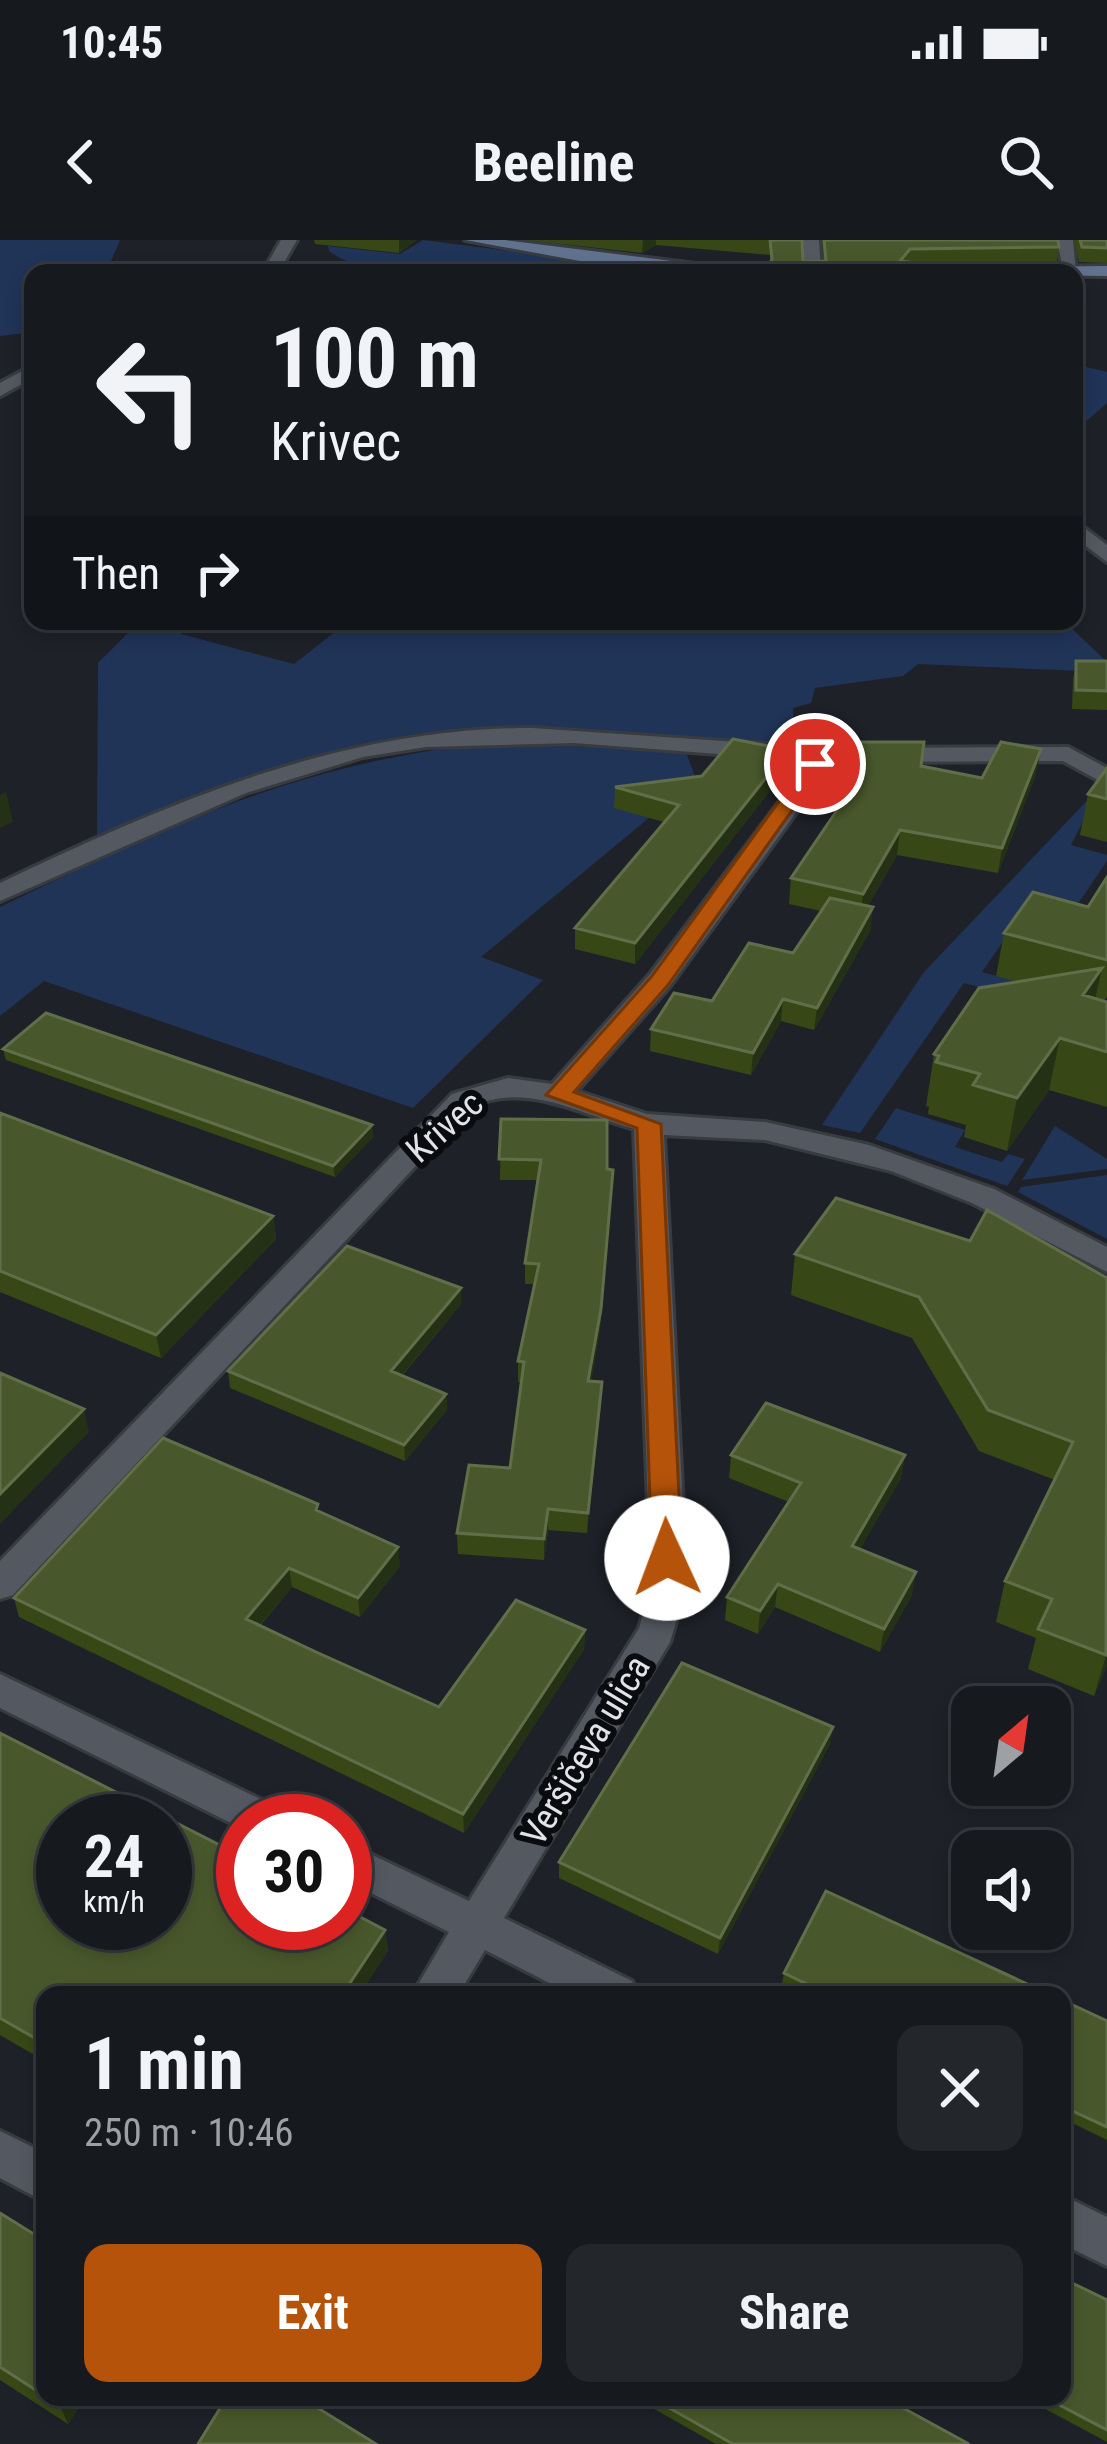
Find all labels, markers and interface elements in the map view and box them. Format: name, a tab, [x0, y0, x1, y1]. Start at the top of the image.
text: 10:45	[60, 16, 163, 69]
icon: back	[48, 129, 114, 195]
icon: search	[993, 129, 1059, 195]
text: Beeline	[473, 131, 634, 194]
text: 100 m	[270, 309, 479, 408]
icon: left	[72, 312, 228, 468]
text: Krivec	[270, 410, 401, 473]
icon: right	[184, 540, 250, 606]
text: Then	[72, 547, 160, 600]
pin	[764, 713, 866, 815]
icon: arrive	[782, 731, 848, 797]
street label: Krivec	[398, 1082, 491, 1171]
position arrow	[604, 1495, 730, 1621]
street label: Veršičeva ulica	[513, 1648, 659, 1853]
north arrow	[951, 1686, 1071, 1806]
map controls	[951, 1686, 1071, 1950]
speed limit sign: 30	[216, 1794, 372, 1950]
text: 24	[84, 1821, 144, 1892]
button: sound	[951, 1830, 1071, 1950]
text: km/h	[83, 1884, 145, 1919]
text: 1 min	[84, 2022, 244, 2107]
button: close	[897, 2025, 1023, 2151]
text: 250 m · 10:46	[84, 2110, 294, 2156]
button: Exit	[84, 2244, 542, 2382]
button: Share	[566, 2244, 1023, 2382]

